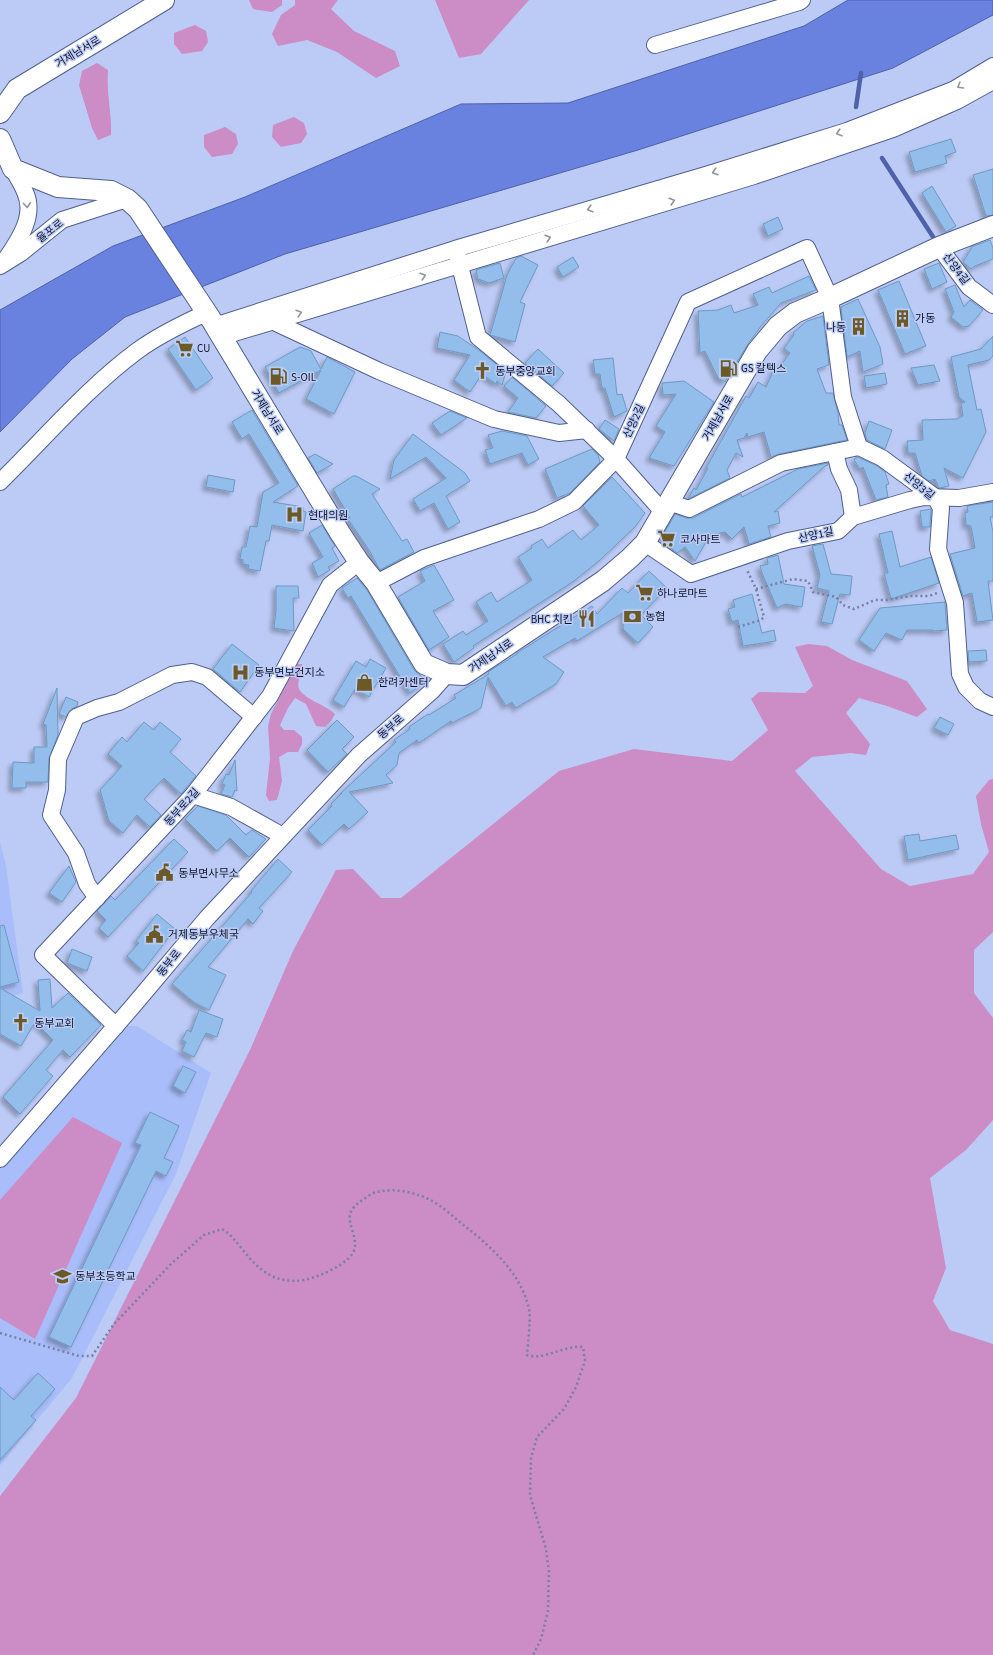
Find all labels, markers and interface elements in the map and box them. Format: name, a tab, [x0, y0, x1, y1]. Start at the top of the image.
street label: 거제남서로	[52, 33, 104, 71]
one-way arrow	[957, 81, 964, 89]
one-way arrow	[835, 128, 842, 137]
one-way arrow	[711, 167, 718, 176]
one-way arrow	[668, 197, 675, 206]
one-way arrow	[23, 202, 32, 208]
one-way arrow	[587, 204, 594, 213]
street label: 율포로	[33, 216, 67, 246]
one-way arrow	[544, 234, 551, 243]
street label: 산양4길	[939, 250, 973, 288]
one-way arrow	[419, 272, 426, 281]
building icon: 가동	[892, 308, 912, 328]
one-way arrow	[295, 309, 302, 318]
place label: 가동	[915, 311, 935, 326]
building icon: 나동	[849, 317, 869, 337]
place label: 나동	[826, 320, 846, 335]
supermarket icon: CU	[174, 338, 194, 358]
place label: CU	[197, 341, 210, 356]
fuel station icon: GS 칼텍스	[718, 358, 738, 378]
church icon: 동부중앙교회	[472, 361, 492, 381]
place label: GS 칼텍스	[741, 361, 786, 376]
place label: 동부중앙교회	[495, 364, 556, 379]
fuel station icon: S-OIL	[268, 367, 288, 387]
place label: S-OIL	[291, 370, 317, 385]
street label: 거제남서로	[247, 387, 287, 437]
street label: 거제남서로	[699, 392, 737, 444]
street label: 산양2길	[620, 402, 648, 440]
street label: 산양3길	[900, 469, 938, 503]
hospital icon: 현대의원	[285, 505, 305, 525]
place label: 현대의원	[308, 508, 348, 523]
street label: 산양1길	[797, 524, 835, 546]
supermarket icon: 코사마트	[657, 529, 677, 549]
place label: 코사마트	[680, 532, 720, 547]
supermarket icon: 하나로마트	[634, 583, 654, 603]
place label: 하나로마트	[657, 586, 708, 601]
bank icon: 농협	[622, 606, 642, 626]
restaurant icon: BHC 치킨	[576, 609, 596, 629]
place label: 농협	[645, 609, 665, 624]
place label: BHC 치킨	[531, 612, 573, 627]
street label: 거제남서로	[466, 636, 516, 676]
hospital icon: 동부면보건지소	[231, 662, 251, 682]
place label: 동부면보건지소	[254, 665, 325, 680]
shop icon: 한려카센터	[355, 672, 375, 692]
place label: 한려카센터	[378, 675, 429, 690]
street label: 동부로	[375, 711, 407, 743]
street label: 동부로2길	[161, 785, 203, 829]
public building icon: 동부면사무소	[155, 863, 175, 883]
place label: 동부면사무소	[178, 866, 239, 881]
public building icon: 거제동부우체국	[145, 924, 165, 944]
place label: 거제동부우체국	[168, 927, 239, 942]
street label: 동부로	[154, 946, 184, 980]
church icon: 동부교회	[11, 1013, 31, 1033]
place label: 동부교회	[34, 1016, 74, 1031]
school or university icon: 동부초등학교	[52, 1266, 72, 1286]
place label: 동부초등학교	[75, 1269, 136, 1284]

